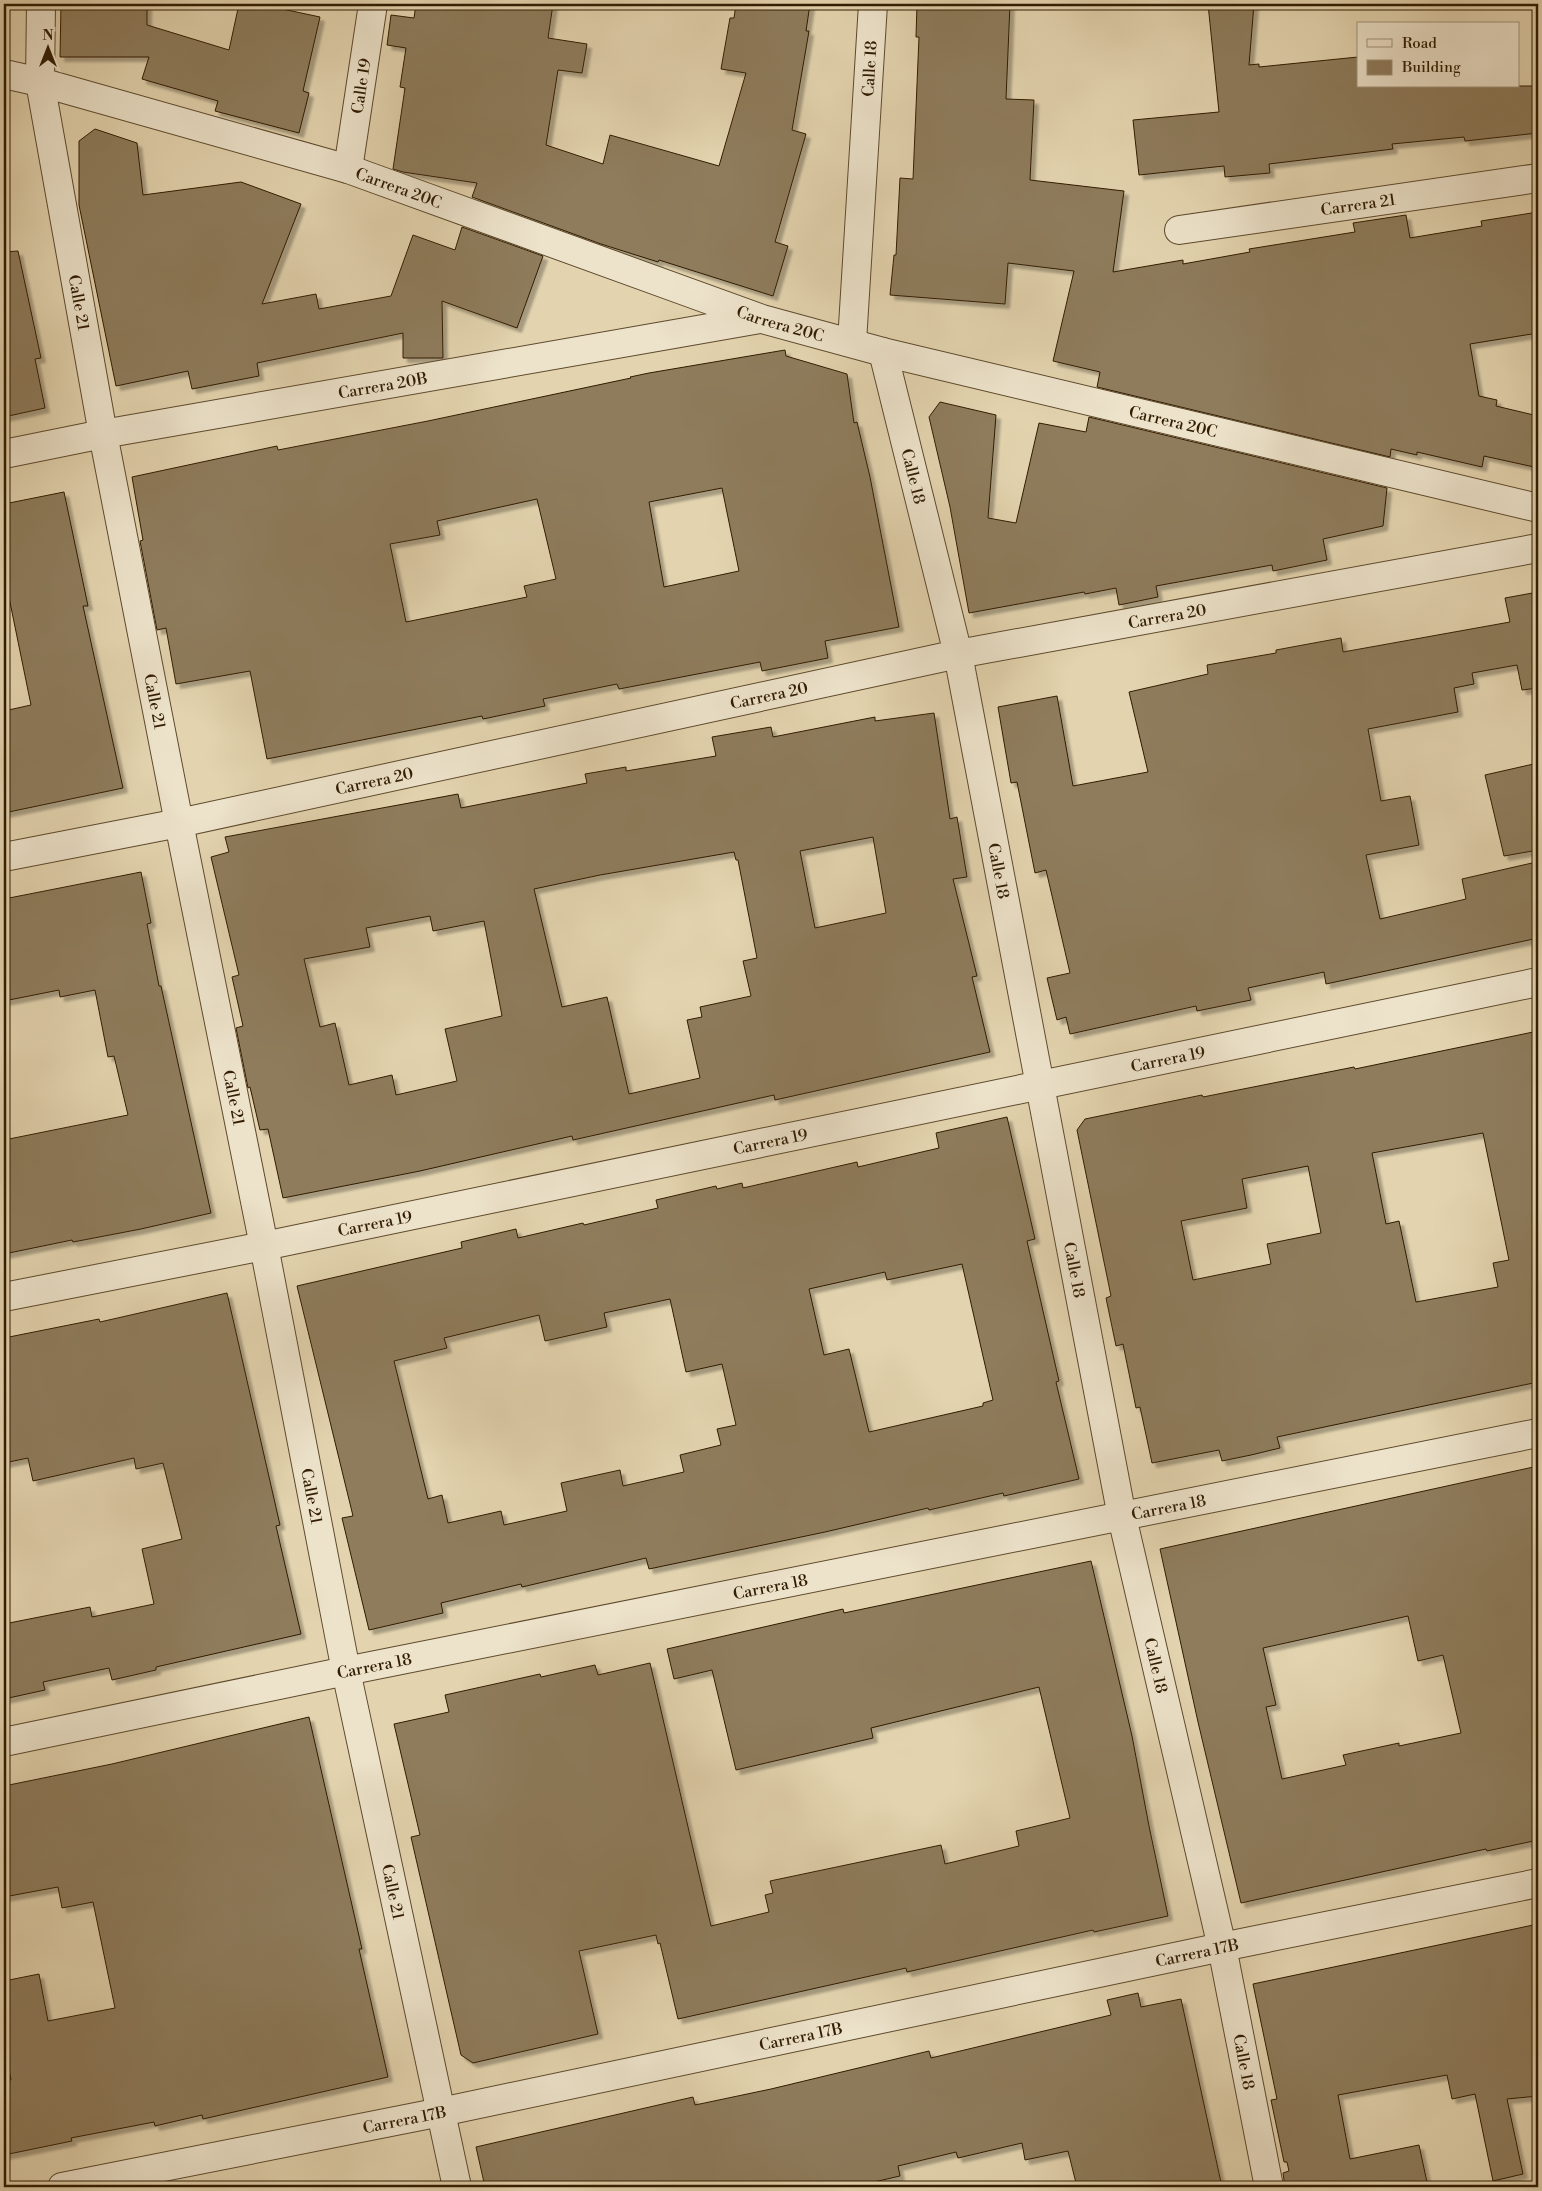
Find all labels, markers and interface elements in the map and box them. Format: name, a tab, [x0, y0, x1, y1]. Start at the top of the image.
north arrow	[22, 22, 72, 72]
legend	[1357, 22, 1520, 88]
text: N	[42, 27, 54, 45]
text: Road	[1402, 34, 1437, 53]
street label: Calle 18	[858, 40, 882, 97]
street label: Calle 19	[347, 57, 376, 115]
text: Building	[1401, 58, 1461, 77]
street label: Carrera 20C	[353, 164, 444, 213]
street label: Carrera 21	[1319, 190, 1397, 220]
street label: Calle 21	[64, 273, 93, 332]
street label: Carrera 20C	[733, 302, 826, 346]
street label: Carrera 20B	[337, 368, 429, 404]
street label: Carrera 20C	[1127, 402, 1219, 442]
street label: Calle 18	[896, 447, 929, 506]
street label: Carrera 20	[1127, 600, 1208, 634]
street label: Calle 21	[139, 672, 169, 731]
street label: Carrera 20	[728, 678, 810, 714]
street label: Carrera 20	[334, 763, 415, 800]
street label: Calle 18	[983, 842, 1013, 901]
street label: Carrera 19	[1129, 1042, 1207, 1077]
street label: Calle 21	[218, 1068, 249, 1127]
street label: Carrera 19	[731, 1125, 810, 1160]
street label: Carrera 19	[336, 1207, 414, 1241]
street label: Calle 18	[1059, 1240, 1089, 1300]
street label: Calle 21	[296, 1467, 326, 1526]
street label: Carrera 18	[1130, 1490, 1208, 1525]
street label: Carrera 18	[731, 1570, 810, 1604]
street label: Calle 18	[1139, 1636, 1172, 1696]
street label: Carrera 18	[335, 1649, 414, 1684]
street label: Calle 21	[377, 1862, 408, 1922]
street label: Carrera 17B	[1154, 1935, 1241, 1972]
street label: Carrera 17B	[757, 2018, 845, 2056]
street label: Calle 18	[1228, 2032, 1259, 2092]
street label: Carrera 17B	[361, 2102, 448, 2138]

